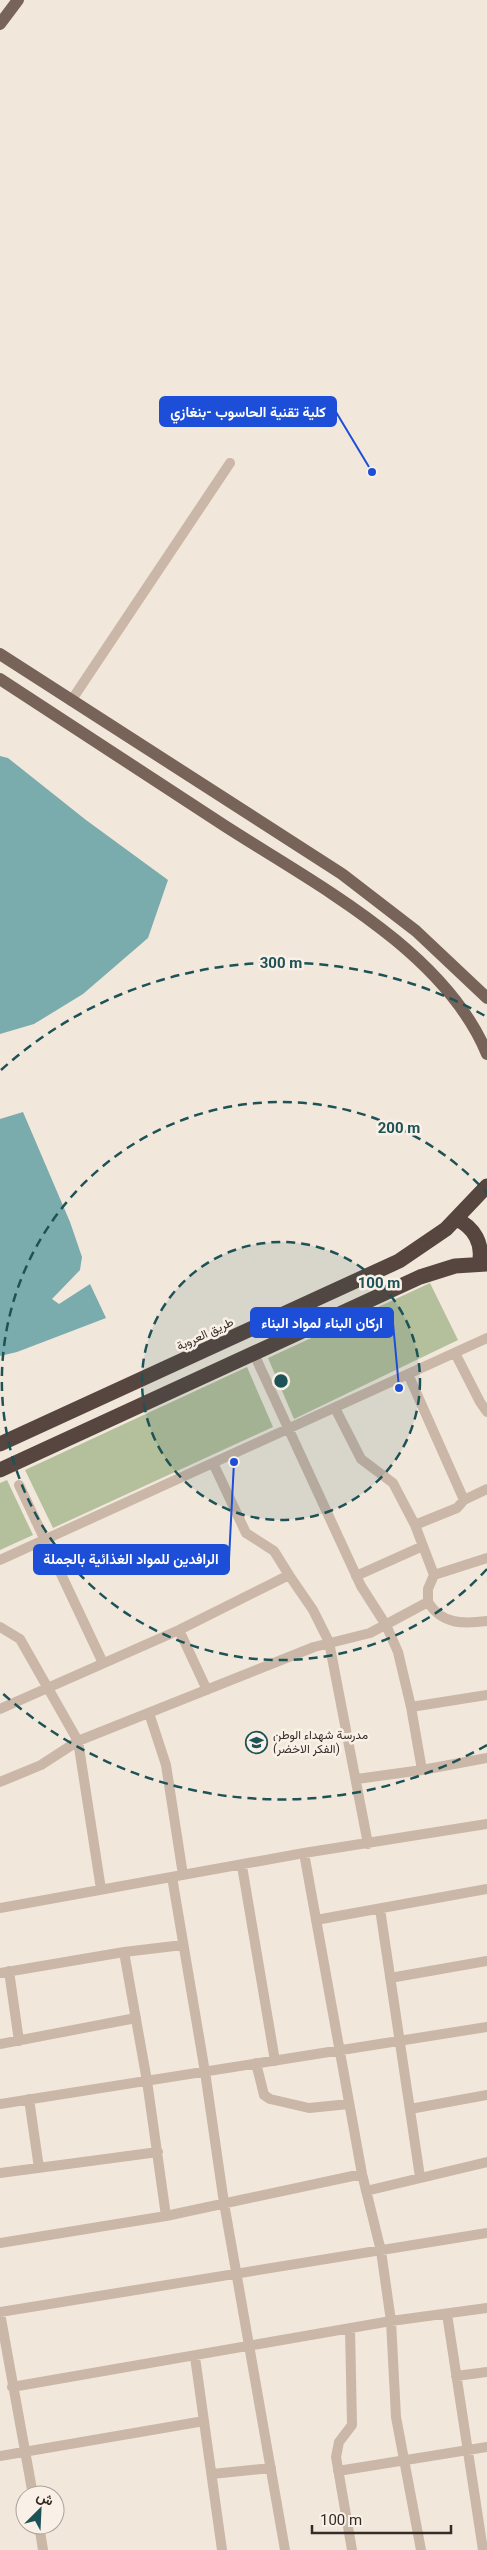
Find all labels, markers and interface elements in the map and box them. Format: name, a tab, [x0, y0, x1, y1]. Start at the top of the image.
callout: كلية تقنية الحاسوب -بنغازي	[160, 397, 336, 426]
text: كلية تقنية الحاسوب -بنغازي	[170, 404, 326, 424]
text: 300 m	[260, 954, 302, 972]
text: 200 m	[378, 1119, 420, 1137]
text: 100 m	[358, 1274, 400, 1292]
callout: اركان البناء لمواد البناء	[251, 1308, 393, 1337]
street label: طريق العروبة	[174, 1315, 236, 1354]
text: اركان البناء لمواد البناء	[261, 1315, 383, 1332]
centre of rings	[272, 1372, 290, 1390]
callout: الرافدين للمواد الغذائية بالجملة	[34, 1545, 229, 1574]
text: الرافدين للمواد الغذائية بالجملة	[43, 1551, 219, 1568]
place label: مدرسة شهداء الوطن (الفكر الاخضر)	[273, 1728, 368, 1757]
school or university icon: مدرسة شهداء الوطن (الفكر الاخضر)	[245, 1730, 269, 1754]
north arrow	[15, 2485, 65, 2535]
text: ش	[34, 2487, 56, 2510]
scale bar	[312, 2502, 451, 2534]
text: 100 m	[320, 2511, 362, 2529]

